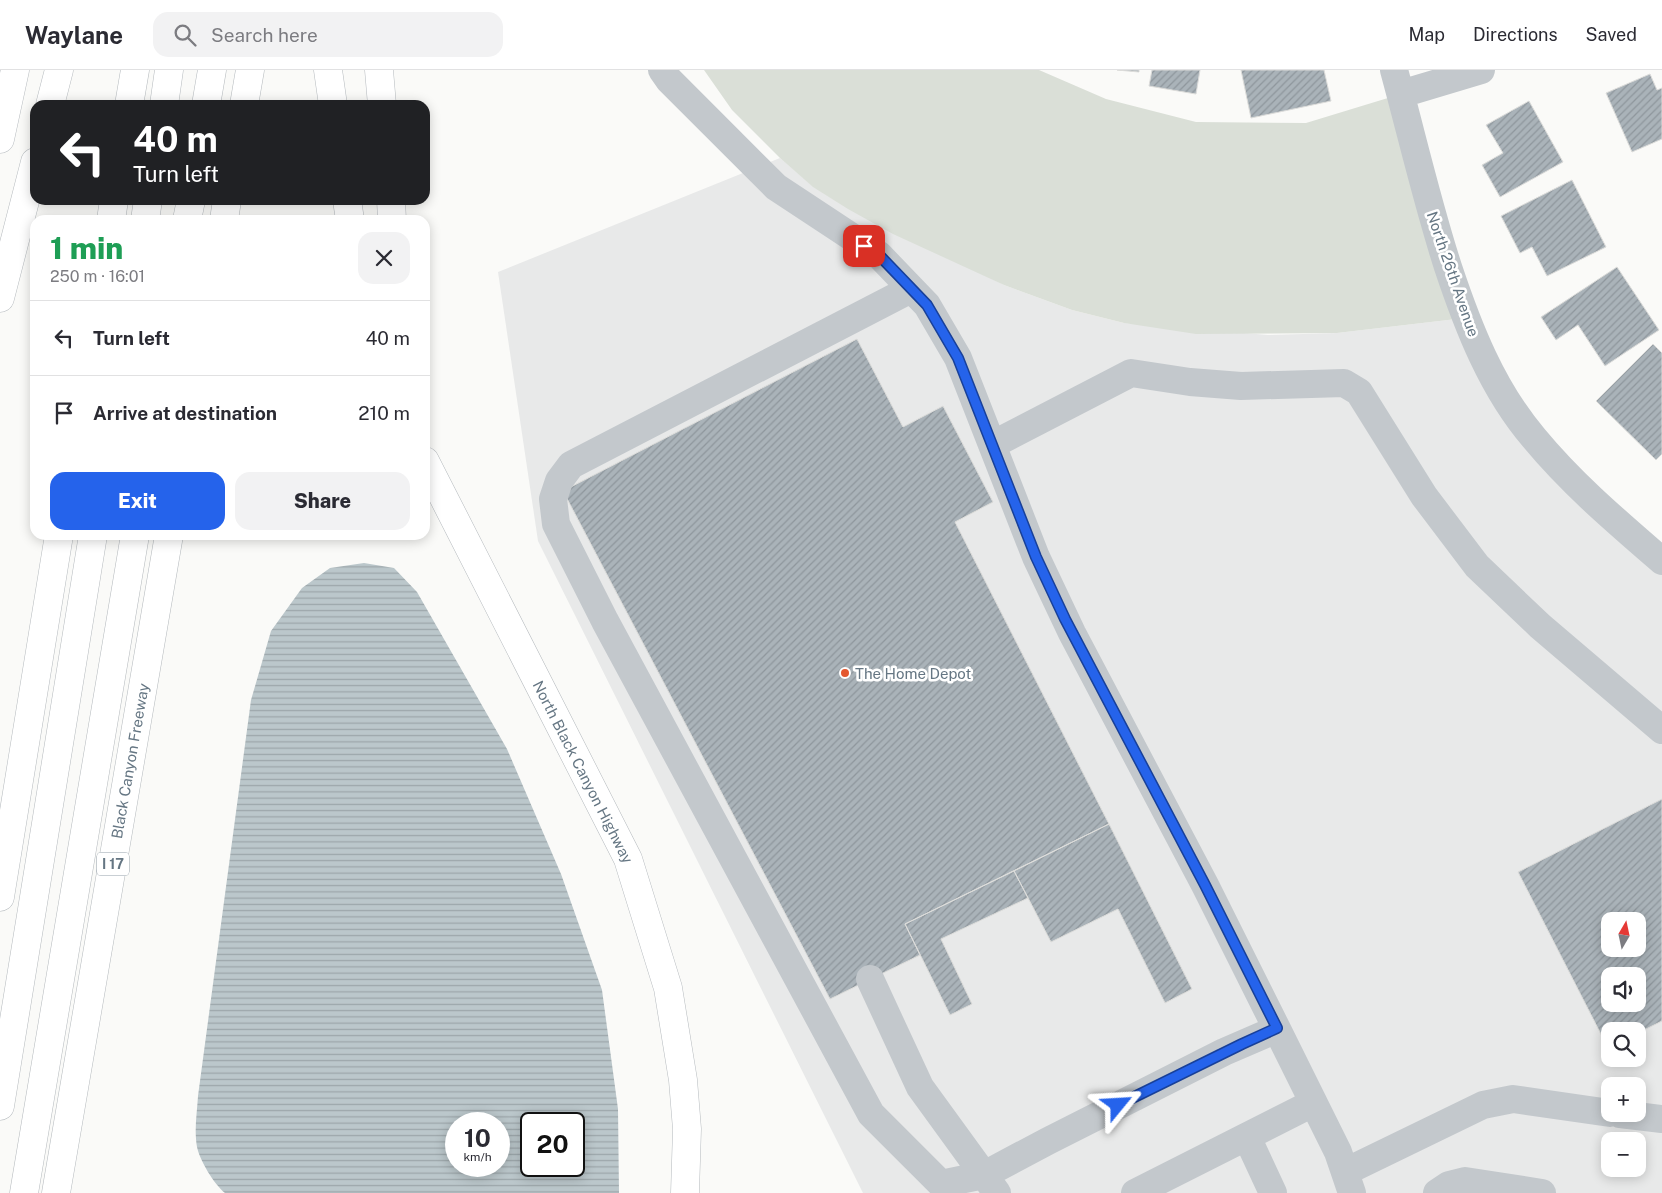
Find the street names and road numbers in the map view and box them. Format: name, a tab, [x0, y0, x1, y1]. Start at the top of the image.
street label: North 26th Avenue	[1424, 209, 1482, 339]
street label: North Black Canyon Highway	[529, 678, 637, 866]
street label: Black Canyon Freeway	[108, 682, 152, 840]
road number: I 17	[97, 852, 129, 876]

